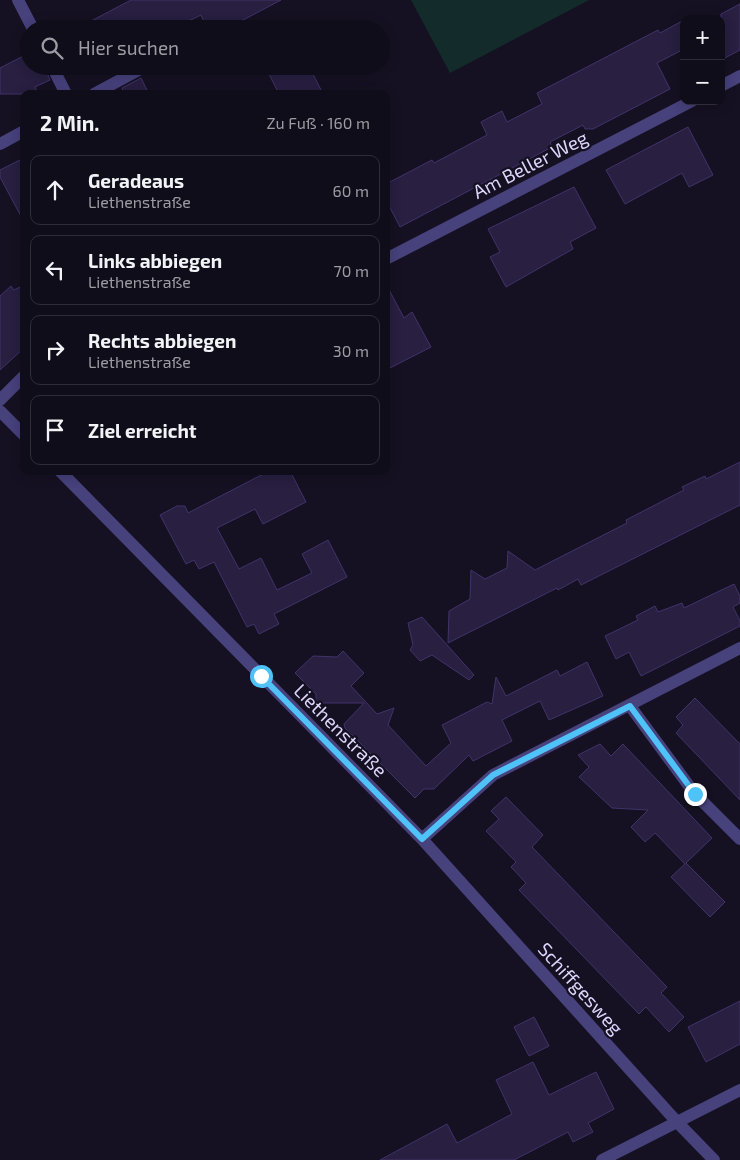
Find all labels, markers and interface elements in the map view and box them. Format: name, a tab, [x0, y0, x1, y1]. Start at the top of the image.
map controls	[680, 15, 725, 105]
button: +	[680, 15, 725, 60]
search box	[20, 20, 390, 75]
icon: search	[38, 34, 66, 62]
text: Hier suchen	[78, 36, 179, 59]
button: −	[680, 60, 725, 105]
text: 2 Min.	[40, 110, 100, 135]
text: Zu Fuß · 160 m	[267, 113, 370, 132]
street label: Am Beller Weg	[469, 125, 592, 203]
text: Geradeaus	[88, 169, 184, 192]
icon: ahead	[41, 176, 69, 204]
text: 60 m	[333, 181, 369, 200]
text: Liethenstraße	[88, 192, 191, 211]
text: Links abbiegen	[88, 249, 222, 272]
icon: left	[41, 256, 69, 284]
text: 70 m	[334, 261, 369, 280]
text: Liethenstraße	[88, 272, 191, 291]
text: Rechts abbiegen	[88, 329, 236, 352]
icon: right	[41, 336, 69, 364]
text: 30 m	[333, 341, 369, 360]
text: Liethenstraße	[88, 352, 191, 371]
icon: arrive	[41, 416, 69, 444]
text: Ziel erreicht	[88, 419, 197, 442]
route start	[250, 665, 273, 688]
street label: Liethenstraße	[290, 679, 392, 781]
route end	[684, 783, 707, 806]
street label: Schiffgesweg	[534, 937, 629, 1039]

